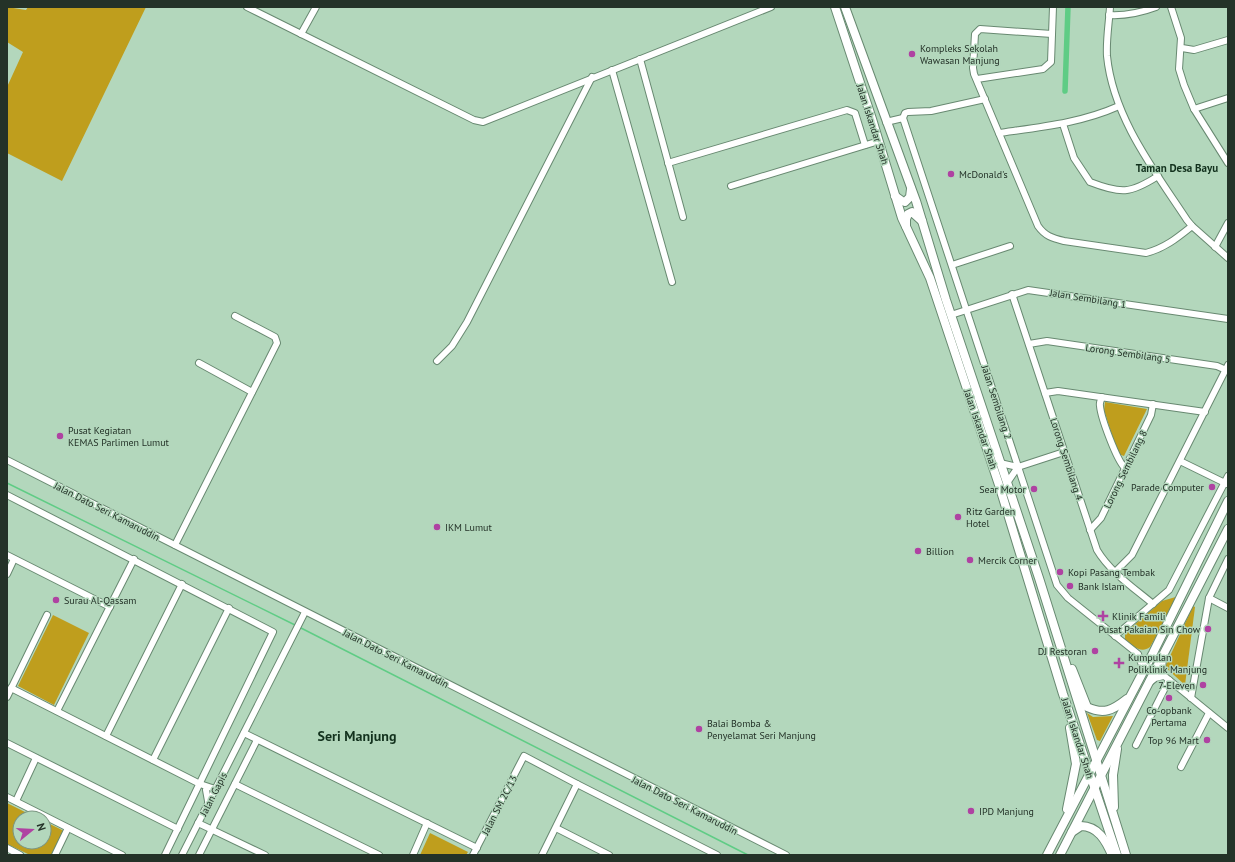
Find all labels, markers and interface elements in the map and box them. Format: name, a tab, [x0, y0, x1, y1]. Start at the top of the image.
place label: Kompleks Sekolah Wawasan Manjung	[920, 42, 1000, 67]
marker: Kompleks Sekolah Wawasan Manjung	[907, 49, 917, 59]
street label: Jalan Iskandar Shah	[853, 81, 892, 166]
district label: Taman Desa Bayu	[1136, 161, 1218, 175]
place label: McDonald's	[959, 168, 1008, 181]
marker: McDonald's	[946, 169, 956, 179]
street label: Jalan Sembilang 1	[1048, 286, 1127, 311]
street label: Lorong Sembilang 5	[1085, 341, 1171, 366]
street label: Jalan Sembilang 2	[978, 362, 1015, 441]
street label: Jalan Iskandar Shah	[960, 386, 1000, 471]
street label: Lorong Sembilang 4	[1047, 416, 1086, 502]
place label: Pusat Kegiatan KEMAS Parlimen Lumut	[68, 424, 170, 449]
street label: Lorong Sembilang 8	[1101, 428, 1150, 511]
marker: Pusat Kegiatan KEMAS Parlimen Lumut	[55, 431, 65, 441]
street label: Jalan Dato Seri Kamaruddin	[51, 479, 162, 544]
place label: Parade Computer	[1131, 481, 1205, 494]
marker: Parade Computer	[1207, 482, 1217, 492]
place label: Sear Motor	[979, 483, 1027, 496]
marker: Sear Motor	[1029, 484, 1039, 494]
place label: Ritz Garden Hotel	[966, 505, 1015, 530]
marker: Ritz Garden Hotel	[953, 512, 963, 522]
place label: IKM Lumut	[445, 521, 492, 534]
marker: IKM Lumut	[432, 522, 442, 532]
place label: Billion	[926, 545, 954, 558]
marker: Billion	[913, 546, 923, 556]
place label: Mercik Corner	[978, 554, 1037, 567]
marker: Mercik Corner	[965, 555, 975, 565]
place label: Kopi Pasang Tembak	[1068, 566, 1155, 579]
marker: Kopi Pasang Tembak	[1055, 567, 1065, 577]
place label: Bank Islam	[1078, 580, 1125, 593]
marker: Bank Islam	[1065, 581, 1075, 591]
place label: Surau Al-Qassam	[64, 594, 136, 607]
marker: Surau Al-Qassam	[51, 595, 61, 605]
marker: Klinik Famili	[1097, 610, 1109, 622]
place label: Klinik Famili	[1112, 610, 1166, 623]
place label: Pusat Pakaian Sin Chow	[1099, 623, 1201, 636]
marker: Pusat Pakaian Sin Chow	[1203, 624, 1213, 634]
street label: Jalan Dato Seri Kamaruddin	[340, 626, 451, 691]
place label: DJ Restoran	[1038, 645, 1087, 658]
marker: DJ Restoran	[1090, 646, 1100, 656]
place label: Kumpulan Poliklinik Manjung	[1128, 651, 1207, 676]
marker: Kumpulan Poliklinik Manjung	[1113, 657, 1125, 669]
place label: 7-Eleven	[1158, 679, 1195, 692]
marker: 7-Eleven	[1198, 680, 1208, 690]
marker: Co-opbank Pertama	[1164, 693, 1174, 703]
street label: Jalan Iskandar Shah	[1058, 695, 1097, 780]
place label: Co-opbank Pertama	[1146, 704, 1192, 729]
place label: Balai Bomba & Penyelamat Seri Manjung	[707, 717, 816, 742]
marker: Balai Bomba & Penyelamat Seri Manjung	[694, 724, 704, 734]
district label: Seri Manjung	[318, 727, 396, 745]
place label: Top 96 Mart	[1148, 734, 1200, 747]
marker: Top 96 Mart	[1202, 735, 1212, 745]
street label: Jalan Gapis	[196, 770, 230, 819]
street label: Jalan SM 2C/13	[478, 773, 520, 838]
street label: Jalan Dato Seri Kamaruddin	[629, 773, 740, 838]
place label: IPD Manjung	[979, 805, 1034, 818]
marker: IPD Manjung	[966, 806, 976, 816]
north arrow	[12, 810, 52, 850]
text: N	[34, 821, 49, 833]

